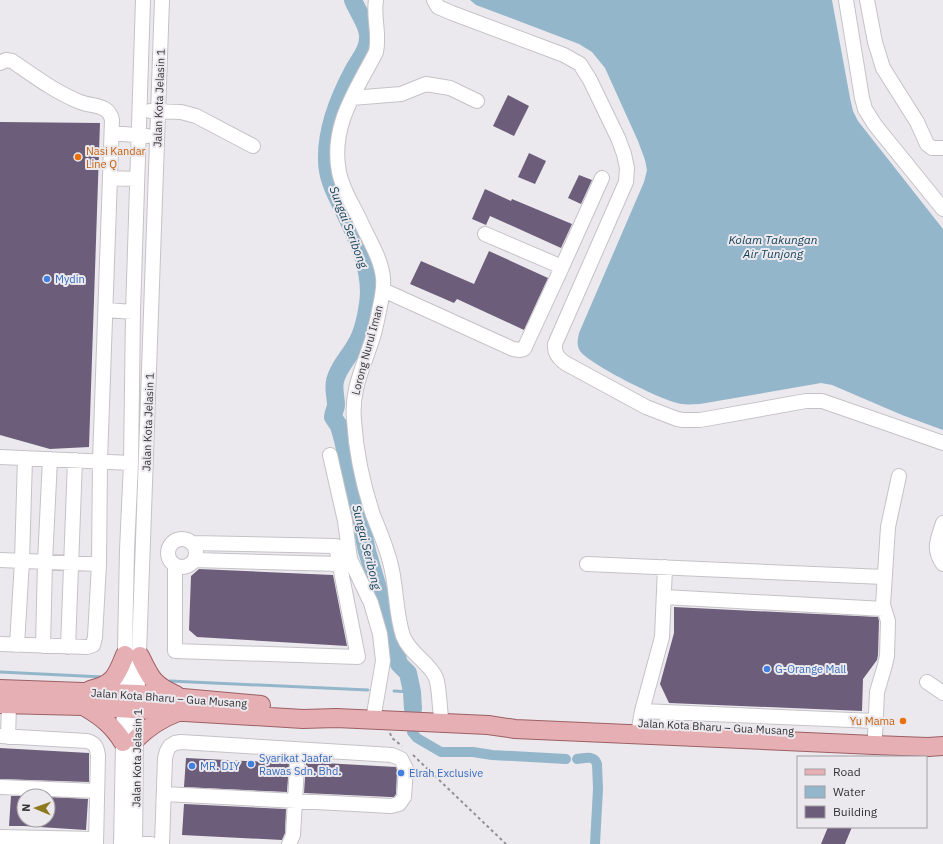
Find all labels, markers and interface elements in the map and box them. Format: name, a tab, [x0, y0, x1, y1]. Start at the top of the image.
street label: Jalan Kota Jelasin 1	[150, 48, 168, 147]
place label: Nasi Kandar Line Q	[86, 144, 146, 171]
marker: Nasi Kandar Line Q	[73, 152, 83, 162]
water label: Sungai Seribong	[327, 184, 372, 271]
water label: Kolam Takungan Air Tunjong	[728, 232, 818, 261]
place label: Mydin	[55, 272, 85, 286]
marker: Mydin	[42, 274, 52, 284]
street label: Lorong Nurul Iman	[348, 304, 386, 396]
street label: Jalan Kota Jelasin 1	[139, 372, 157, 471]
water label: Sungai Seribong	[349, 503, 385, 592]
place label: G-Orange Mall	[775, 662, 846, 676]
marker: G-Orange Mall	[762, 664, 772, 674]
street label: Jalan Kota Bharu – Gua Musang	[90, 686, 248, 710]
street label: Jalan Kota Jelasin 1	[129, 708, 145, 807]
place label: Yu Mama	[850, 714, 895, 728]
street label: Jalan Kota Bharu – Gua Musang	[638, 716, 795, 738]
marker: Yu Mama	[898, 716, 908, 726]
place label: Syarikat Jaafar Rawas Sdn. Bhd.	[259, 751, 341, 778]
legend	[797, 756, 927, 828]
place label: MR. DIY	[200, 759, 240, 773]
marker: Syarikat Jaafar Rawas Sdn. Bhd.	[246, 759, 256, 769]
marker: MR. DIY	[187, 761, 197, 771]
text: Road	[833, 764, 861, 779]
place label: Elrah Exclusive	[409, 766, 483, 780]
marker: Elrah Exclusive	[396, 768, 406, 778]
text: Water	[833, 784, 866, 799]
north arrow	[16, 788, 56, 828]
text: N	[19, 803, 33, 812]
text: Building	[833, 804, 878, 819]

